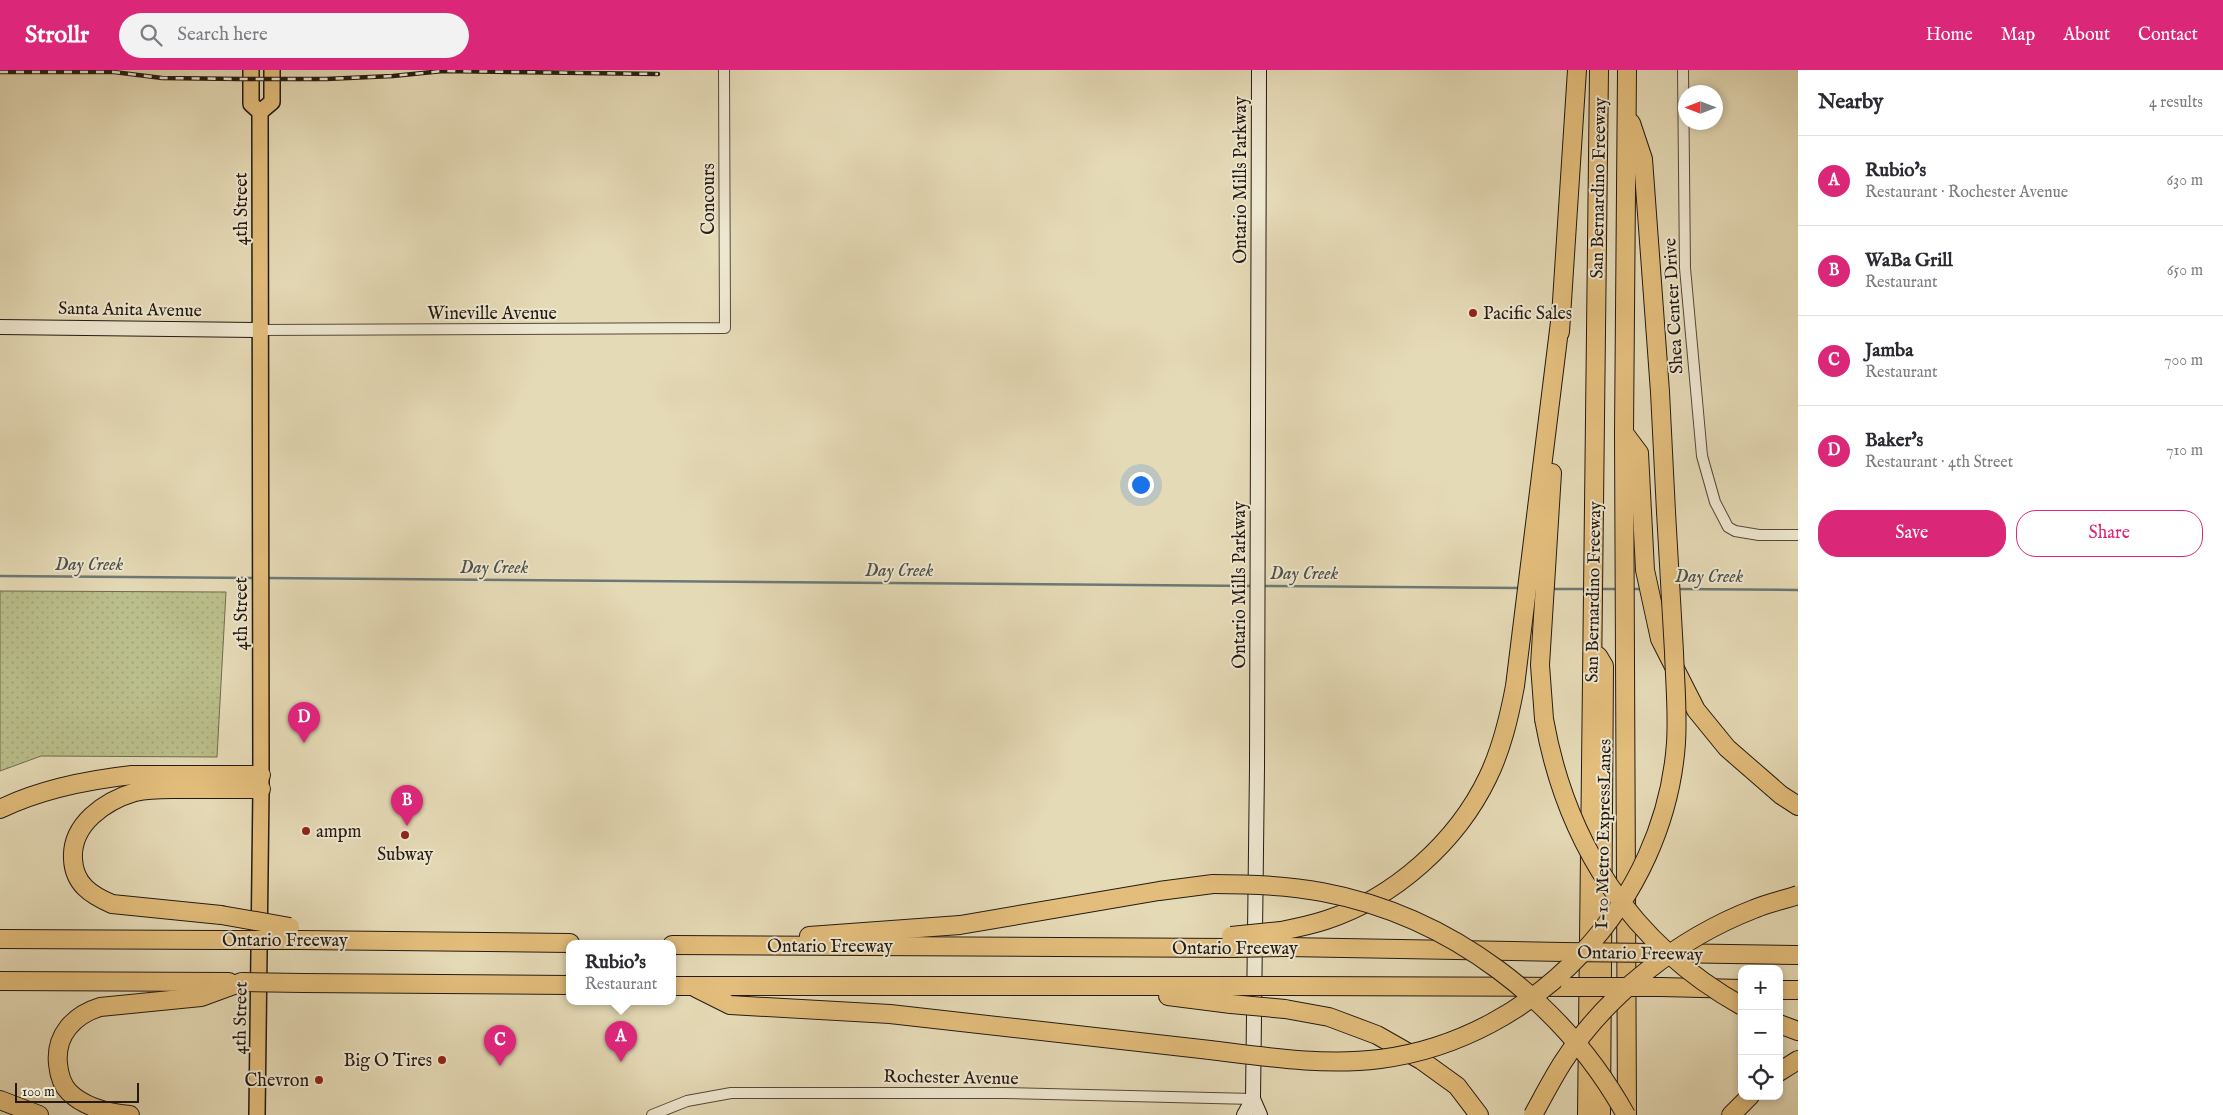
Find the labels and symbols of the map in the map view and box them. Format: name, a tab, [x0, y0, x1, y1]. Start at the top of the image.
north arrow	[1678, 85, 1723, 130]
street label: Ontario Mills Parkway	[1230, 96, 1253, 264]
street label: San Bernardino Freeway	[1586, 97, 1613, 279]
street label: Concours	[698, 163, 721, 235]
street label: 4th Street	[231, 172, 254, 246]
street label: Shea Center Drive	[1659, 237, 1690, 375]
street label: Santa Anita Avenue	[58, 298, 202, 323]
street label: Wineville Avenue	[427, 303, 557, 326]
place label: Pacific Sales	[1483, 303, 1572, 326]
marker: Pacific Sales	[1467, 307, 1479, 319]
your location	[1128, 472, 1154, 498]
street label: Ontario Mills Parkway	[1229, 501, 1252, 669]
street label: San Bernardino Freeway	[1581, 501, 1608, 683]
water label: Day Creek	[55, 553, 124, 577]
water label: Day Creek	[460, 556, 529, 580]
water label: Day Creek	[865, 559, 934, 583]
water label: Day Creek	[1270, 562, 1339, 586]
water label: Day Creek	[1675, 565, 1744, 589]
street label: 4th Street	[231, 577, 254, 651]
pin: D	[288, 702, 320, 743]
street label: I-10 Metro ExpressLanes	[1591, 739, 1618, 929]
pin: B	[391, 785, 423, 826]
place label: ampm	[316, 821, 361, 844]
marker: ampm	[300, 825, 312, 837]
marker: Subway	[399, 829, 411, 841]
place label: Subway	[377, 844, 433, 867]
street label: Ontario Freeway	[222, 930, 348, 953]
street label: Ontario Freeway	[767, 936, 893, 959]
street label: Ontario Freeway	[1172, 938, 1298, 961]
street label: Ontario Freeway	[1577, 942, 1703, 967]
street label: 4th Street	[229, 981, 254, 1055]
pin: A	[605, 1021, 637, 1062]
pin: C	[484, 1025, 516, 1066]
place label: Big O Tires	[344, 1050, 432, 1073]
marker: Big O Tires	[436, 1054, 448, 1066]
street label: Rochester Avenue	[883, 1066, 1019, 1091]
place label: Chevron	[245, 1070, 309, 1093]
marker: Chevron	[313, 1074, 325, 1086]
scale bar	[15, 1080, 139, 1103]

